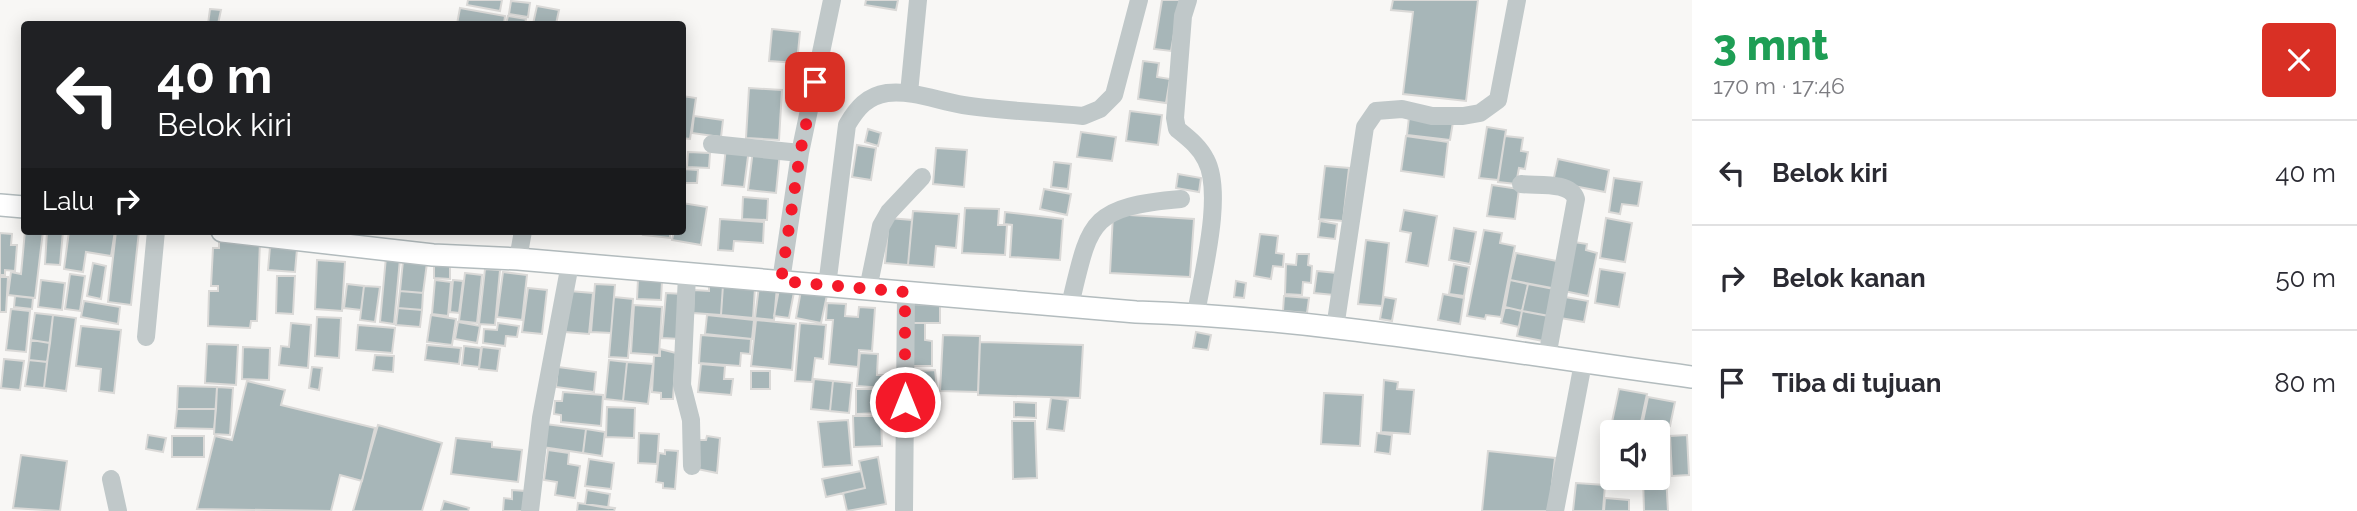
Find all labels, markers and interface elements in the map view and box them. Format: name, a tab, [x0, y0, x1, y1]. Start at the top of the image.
text: 3 mnt	[1713, 21, 1828, 70]
button: close	[2262, 23, 2336, 97]
text: 40 m	[157, 47, 272, 104]
icon: left	[42, 49, 133, 140]
pin	[785, 52, 845, 112]
icon: arrive	[796, 63, 834, 101]
text: 170 m · 17:46	[1713, 72, 1845, 99]
text: Belok kiri	[157, 106, 292, 143]
icon: left	[1713, 154, 1751, 192]
text: Belok kiri	[1772, 158, 1888, 188]
text: 40 m	[2275, 158, 2336, 188]
icon: right	[108, 182, 146, 220]
text: Lalu	[42, 186, 94, 216]
icon: right	[1713, 259, 1751, 297]
text: Belok kanan	[1772, 263, 1926, 293]
text: 50 m	[2275, 263, 2336, 293]
icon: arrive	[1713, 364, 1751, 402]
position arrow	[868, 365, 942, 439]
text: Tiba di tujuan	[1772, 368, 1942, 398]
text: 80 m	[2274, 368, 2336, 398]
map controls	[1600, 420, 1670, 490]
button: sound	[1600, 420, 1670, 490]

